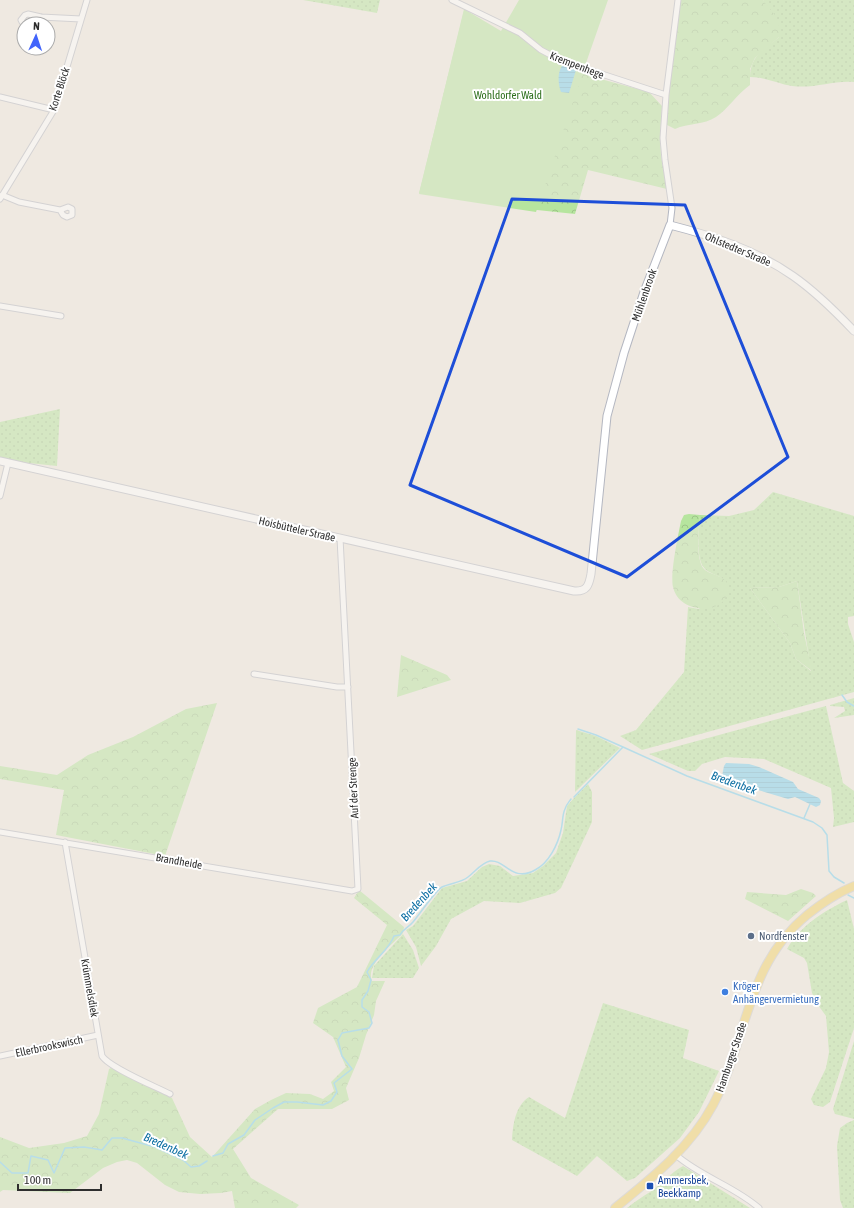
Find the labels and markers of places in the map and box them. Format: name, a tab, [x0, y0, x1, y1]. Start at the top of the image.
place label: Nordfenster	[759, 930, 808, 942]
marker: Nordfenster	[746, 931, 756, 941]
place label: Kröger Anhängervermietung	[733, 980, 819, 1005]
marker: Kröger Anhängervermietung	[720, 987, 730, 997]
place label: Ammersbek, Beekkamp	[658, 1174, 708, 1199]
marker: Ammersbek, Beekkamp	[645, 1181, 655, 1191]

